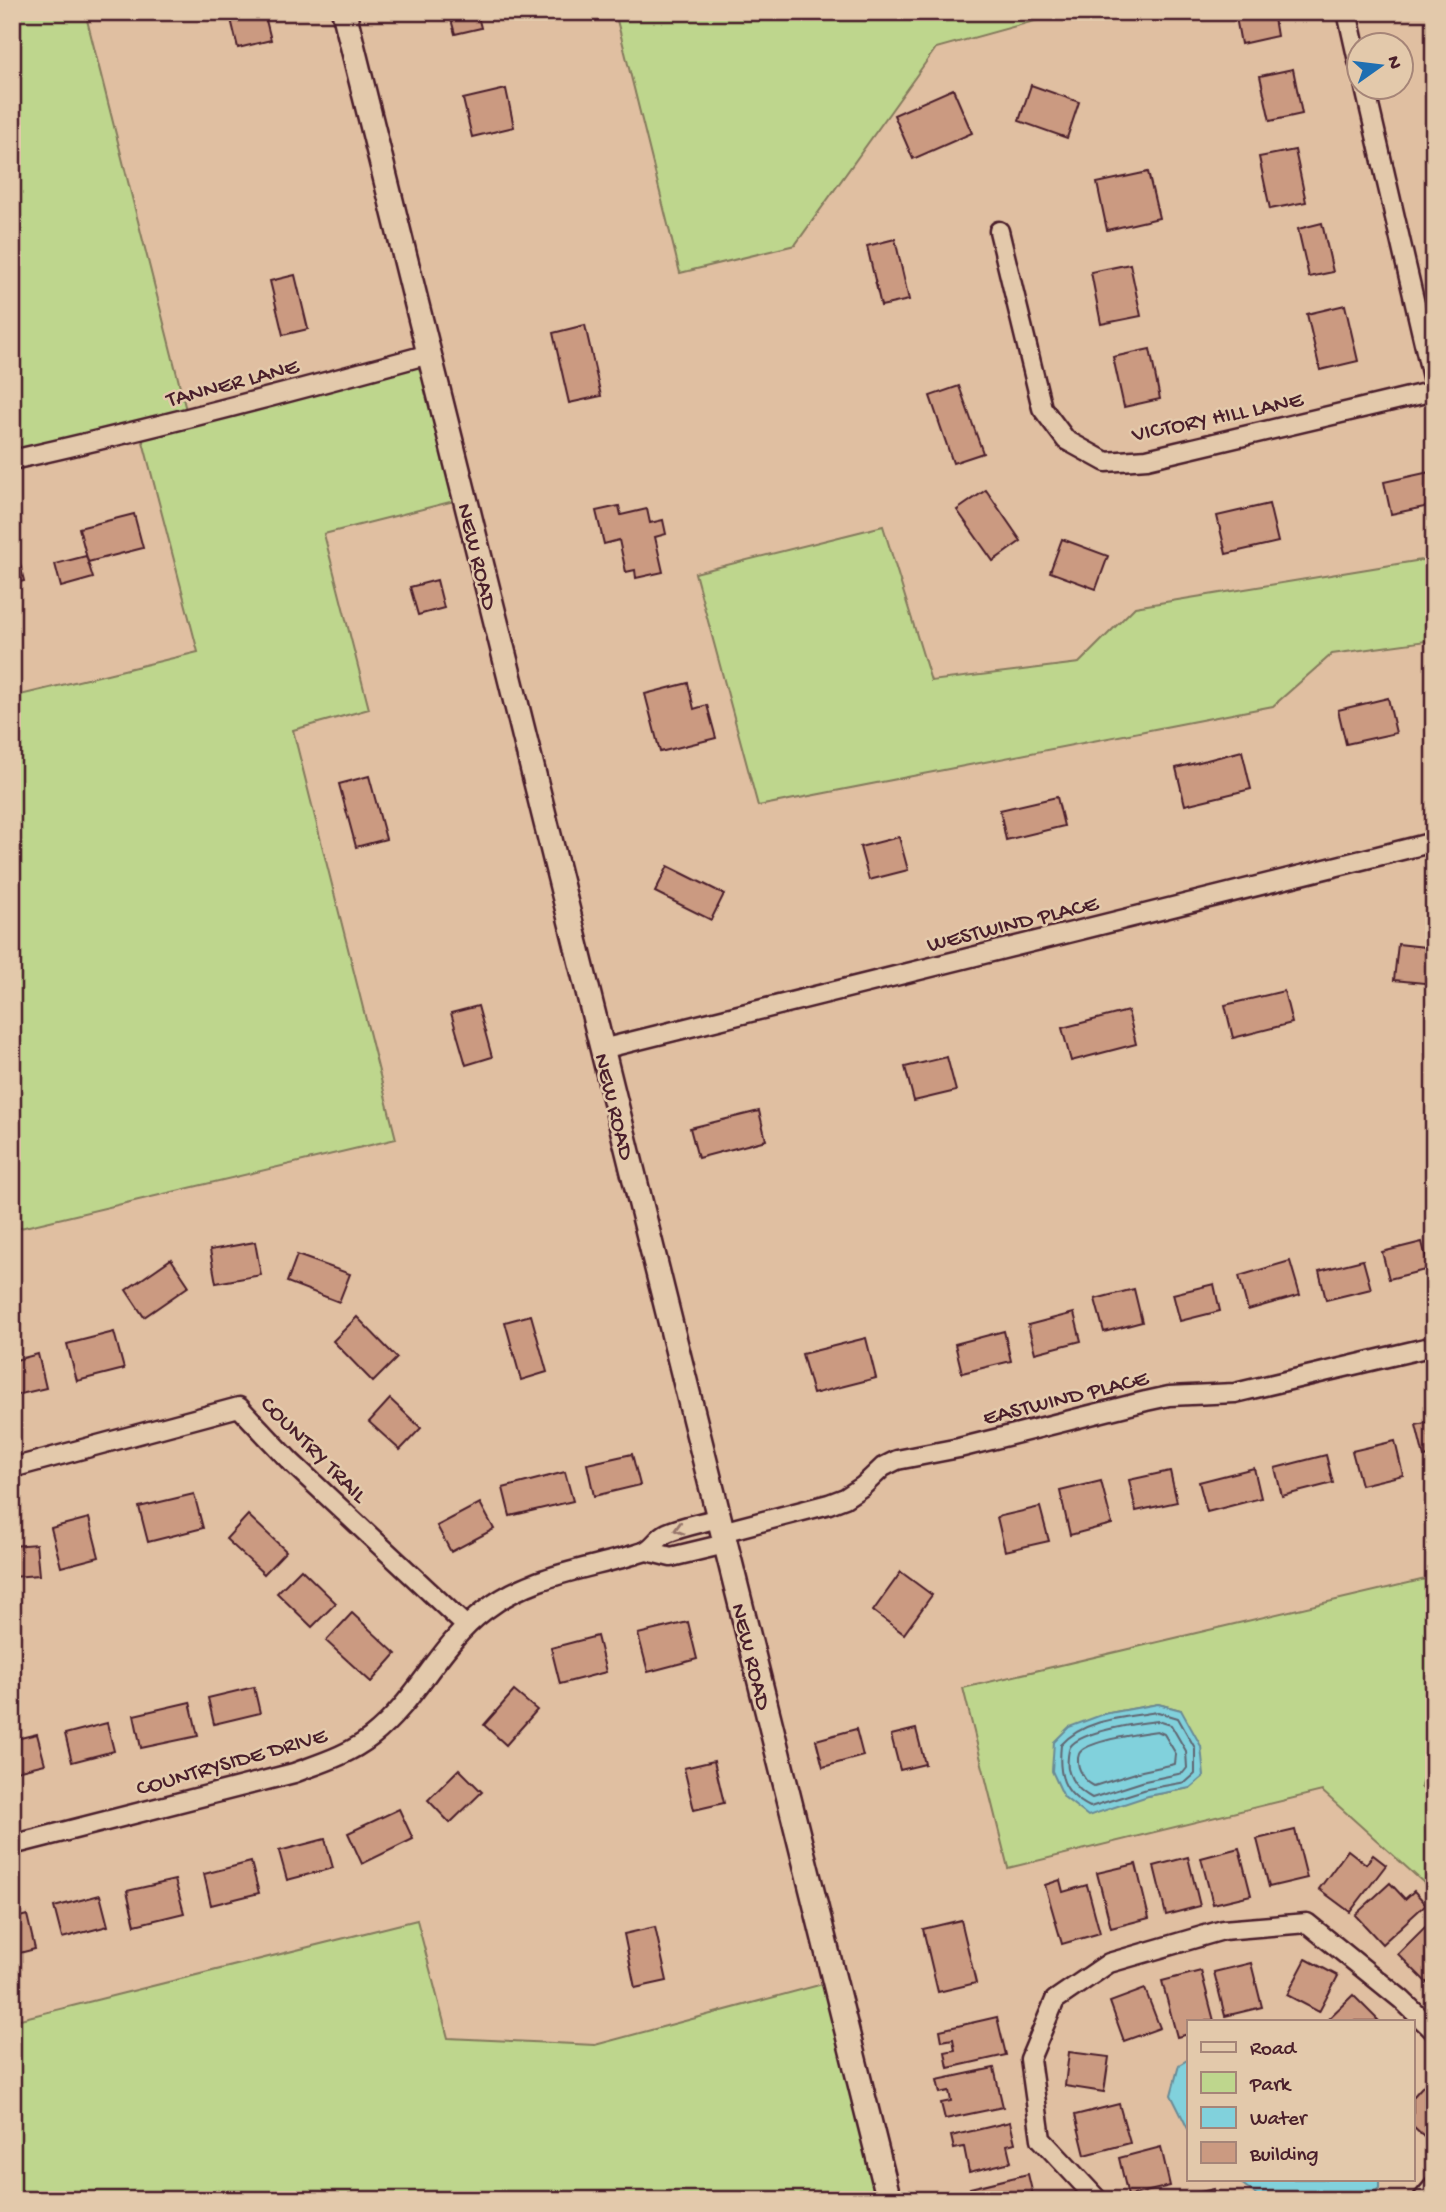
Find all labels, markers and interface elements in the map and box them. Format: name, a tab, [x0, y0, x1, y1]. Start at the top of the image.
north arrow	[1344, 32, 1414, 102]
text: N	[1380, 54, 1406, 72]
street label: TANNER LANE	[162, 353, 304, 415]
street label: VICTORY HILL LANE	[1129, 387, 1307, 450]
street label: NEW ROAD	[449, 501, 502, 614]
street label: WESTWIND PLACE	[924, 891, 1103, 960]
street label: NEW ROAD	[586, 1051, 639, 1164]
street label: EASTWIND PLACE	[980, 1365, 1153, 1433]
street label: COUNTRY TRAIL	[253, 1391, 373, 1511]
one-way arrow	[674, 1521, 686, 1536]
street label: NEW ROAD	[723, 1601, 776, 1714]
street label: COUNTRYSIDE DRIVE	[134, 1723, 332, 1803]
legend	[1187, 2020, 1414, 2180]
text: Road	[1250, 2038, 1298, 2063]
text: Park	[1249, 2074, 1293, 2099]
text: Water	[1250, 2108, 1308, 2133]
text: Building	[1249, 2144, 1319, 2169]

